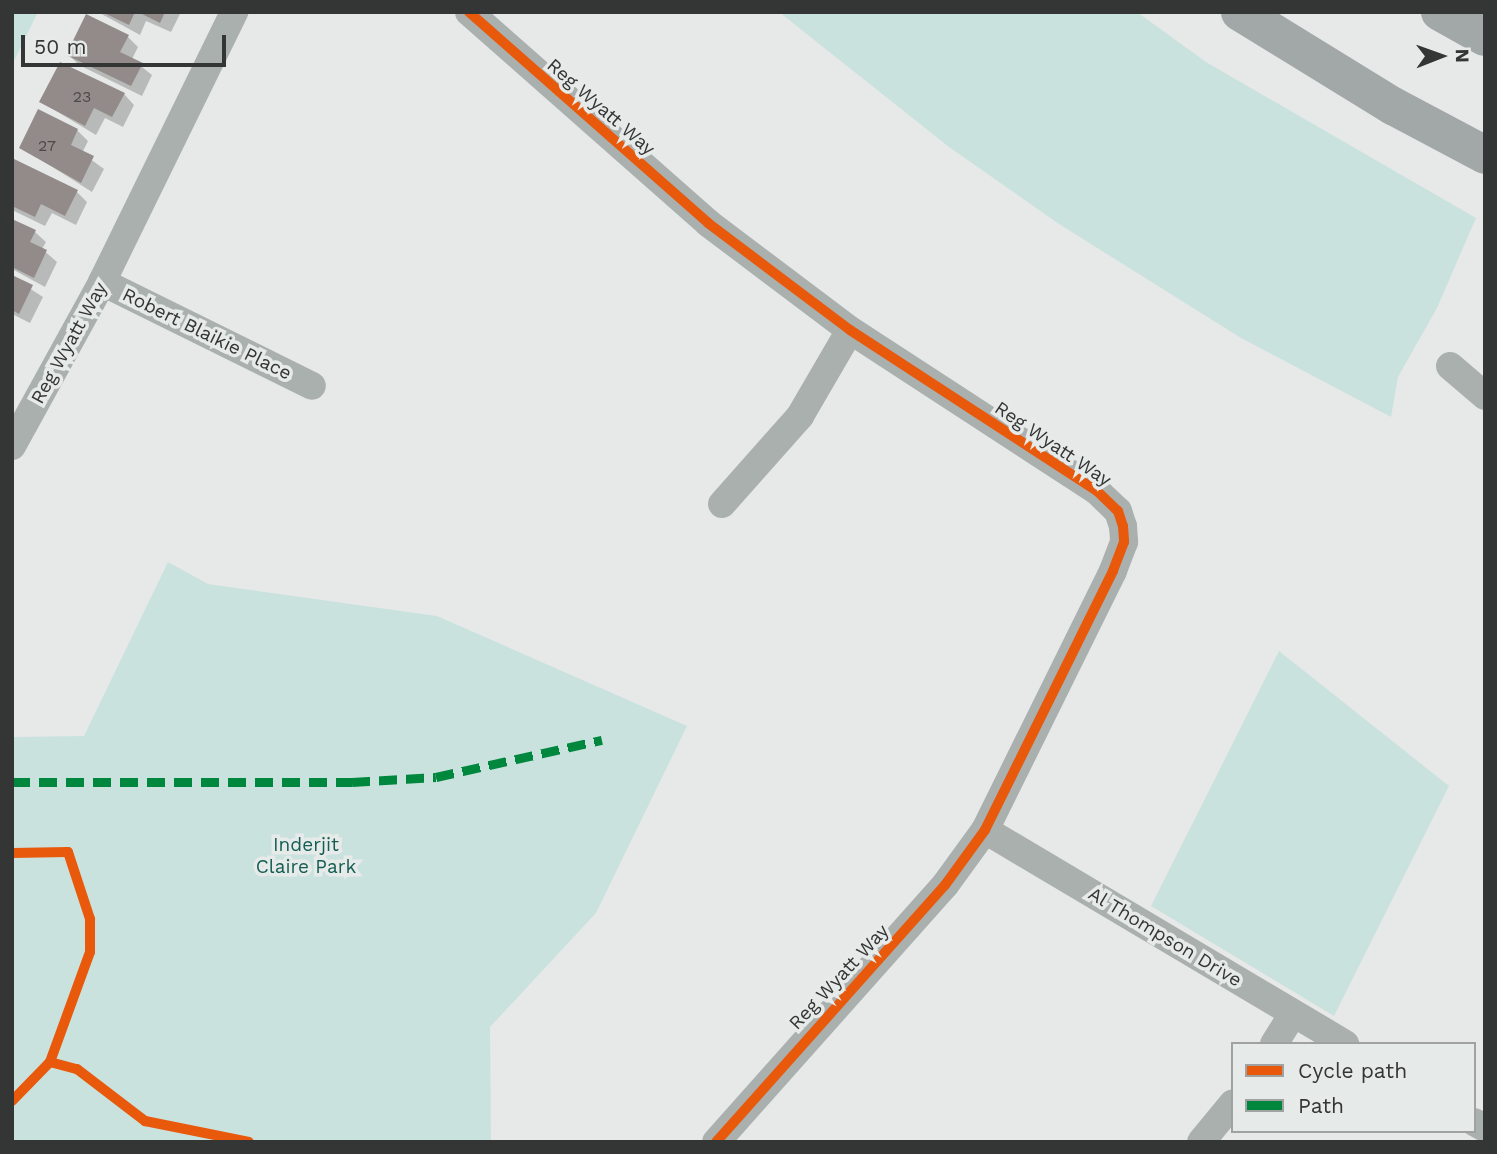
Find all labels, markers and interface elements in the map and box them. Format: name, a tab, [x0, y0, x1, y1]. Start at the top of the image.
scale bar	[24, 21, 229, 65]
north arrow	[1406, 21, 1476, 91]
text: 50 m	[34, 34, 86, 59]
text: N	[1451, 48, 1474, 63]
street label: Reg Wyatt Way	[542, 54, 660, 160]
house number: 23	[73, 87, 91, 107]
house number: 27	[38, 136, 56, 156]
street label: Reg Wyatt Way	[26, 278, 112, 408]
street label: Robert Blaikie Place	[119, 283, 295, 385]
street label: Reg Wyatt Way	[990, 396, 1116, 492]
park label: Inderjit Claire Park	[256, 834, 356, 878]
street label: Al Thompson Drive	[1084, 882, 1246, 992]
street label: Reg Wyatt Way	[784, 919, 894, 1035]
legend	[1231, 1042, 1476, 1133]
text: Cycle path	[1298, 1058, 1407, 1083]
text: Path	[1298, 1093, 1344, 1118]

